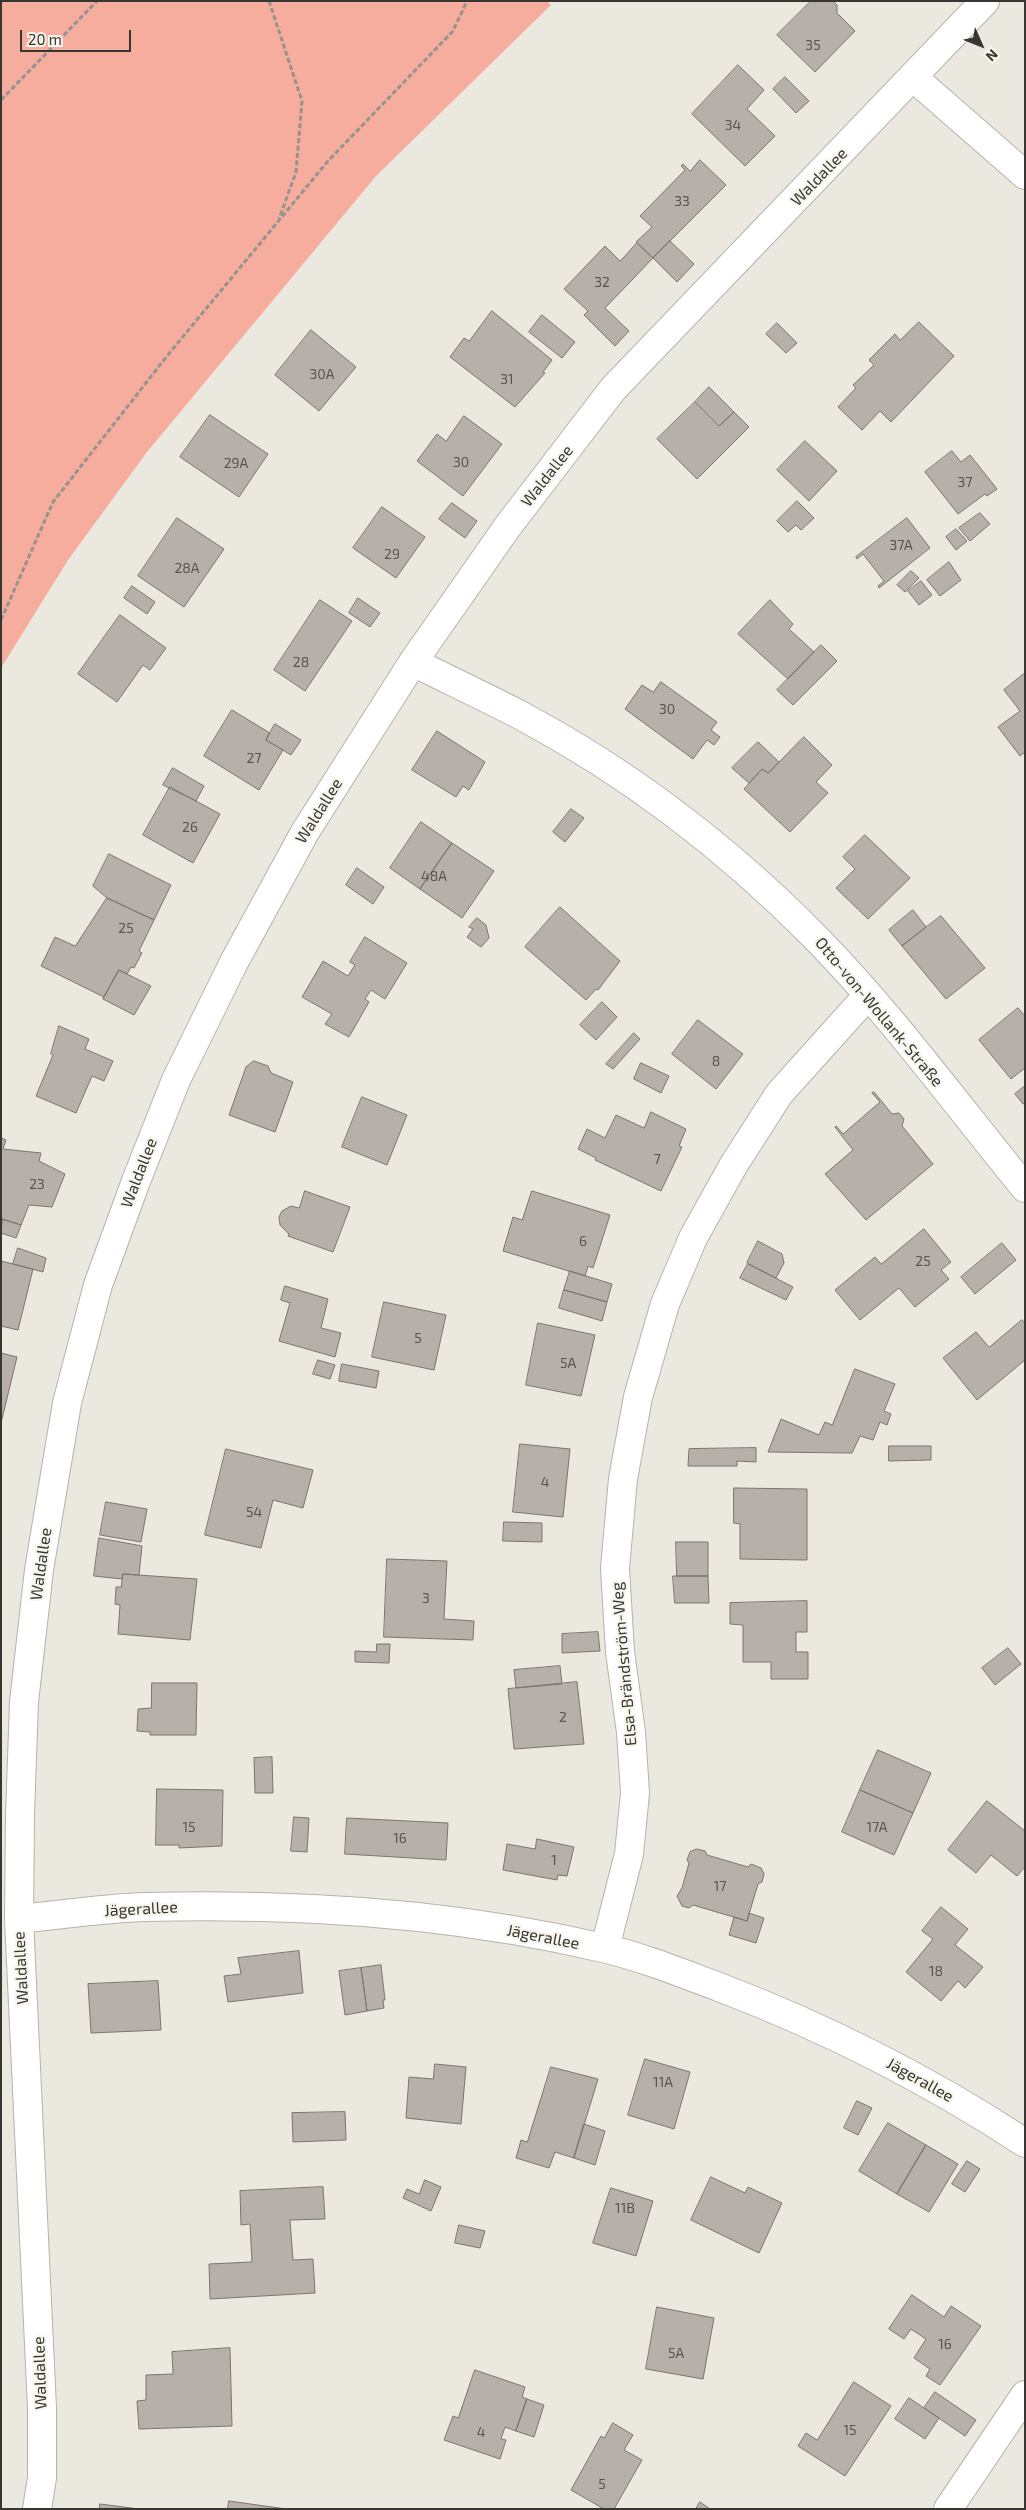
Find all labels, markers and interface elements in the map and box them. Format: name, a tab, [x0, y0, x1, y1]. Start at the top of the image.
scale bar	[22, 20, 134, 52]
north arrow	[956, 20, 1006, 70]
text: 20 m	[28, 30, 62, 48]
house number: 35	[805, 37, 821, 53]
text: N	[983, 46, 1002, 65]
house number: 34	[725, 117, 741, 133]
street label: Waldallee	[787, 144, 851, 210]
house number: 33	[674, 193, 690, 209]
house number: 32	[594, 274, 610, 290]
house number: 30A	[310, 366, 334, 382]
house number: 31	[500, 371, 514, 387]
street label: Waldallee	[517, 441, 577, 511]
house number: 30	[453, 454, 469, 470]
house number: 29A	[224, 455, 248, 471]
house number: 37	[958, 474, 972, 490]
house number: 37A	[889, 537, 913, 553]
house number: 29	[384, 546, 400, 562]
house number: 28A	[174, 560, 200, 576]
house number: 28	[293, 654, 309, 670]
house number: 30	[659, 701, 675, 717]
house number: 27	[246, 750, 262, 766]
street label: Waldallee	[291, 775, 347, 847]
house number: 26	[182, 819, 198, 835]
house number: 48A	[421, 868, 447, 884]
house number: 25	[118, 920, 134, 936]
street label: Otto-von-Wollank-Straße	[811, 934, 947, 1090]
house number: 8	[712, 1053, 720, 1069]
street label: Waldallee	[117, 1135, 161, 1211]
house number: 7	[653, 1151, 661, 1167]
house number: 23	[29, 1176, 45, 1192]
house number: 6	[579, 1233, 587, 1249]
house number: 25	[915, 1253, 931, 1269]
house number: 5	[414, 1330, 422, 1346]
house number: 5A	[560, 1355, 576, 1371]
house number: 4	[541, 1474, 549, 1490]
house number: 54	[246, 1504, 262, 1520]
street label: Waldallee	[26, 1526, 56, 1602]
street label: Elsa-Brändström-Weg	[607, 1581, 641, 1747]
house number: 3	[422, 1590, 430, 1606]
house number: 2	[559, 1709, 567, 1725]
house number: 15	[182, 1819, 196, 1835]
house number: 17A	[867, 1819, 887, 1835]
house number: 16	[393, 1830, 407, 1846]
house number: 1	[551, 1852, 557, 1868]
house number: 17	[714, 1878, 726, 1894]
street label: Jägerallee	[104, 1897, 178, 1921]
street label: Jägerallee	[505, 1921, 581, 1953]
street label: Waldallee	[9, 1931, 33, 2005]
house number: 18	[929, 1963, 943, 1979]
street label: Jägerallee	[883, 2054, 957, 2106]
house number: 11A	[653, 2074, 673, 2090]
house number: 11B	[615, 2200, 635, 2216]
street label: Waldallee	[29, 2336, 51, 2410]
house number: 16	[938, 2336, 952, 2352]
house number: 5A	[668, 2345, 684, 2361]
house number: 15	[843, 2422, 857, 2438]
house number: 4	[477, 2424, 485, 2440]
house number: 5	[598, 2476, 606, 2492]

